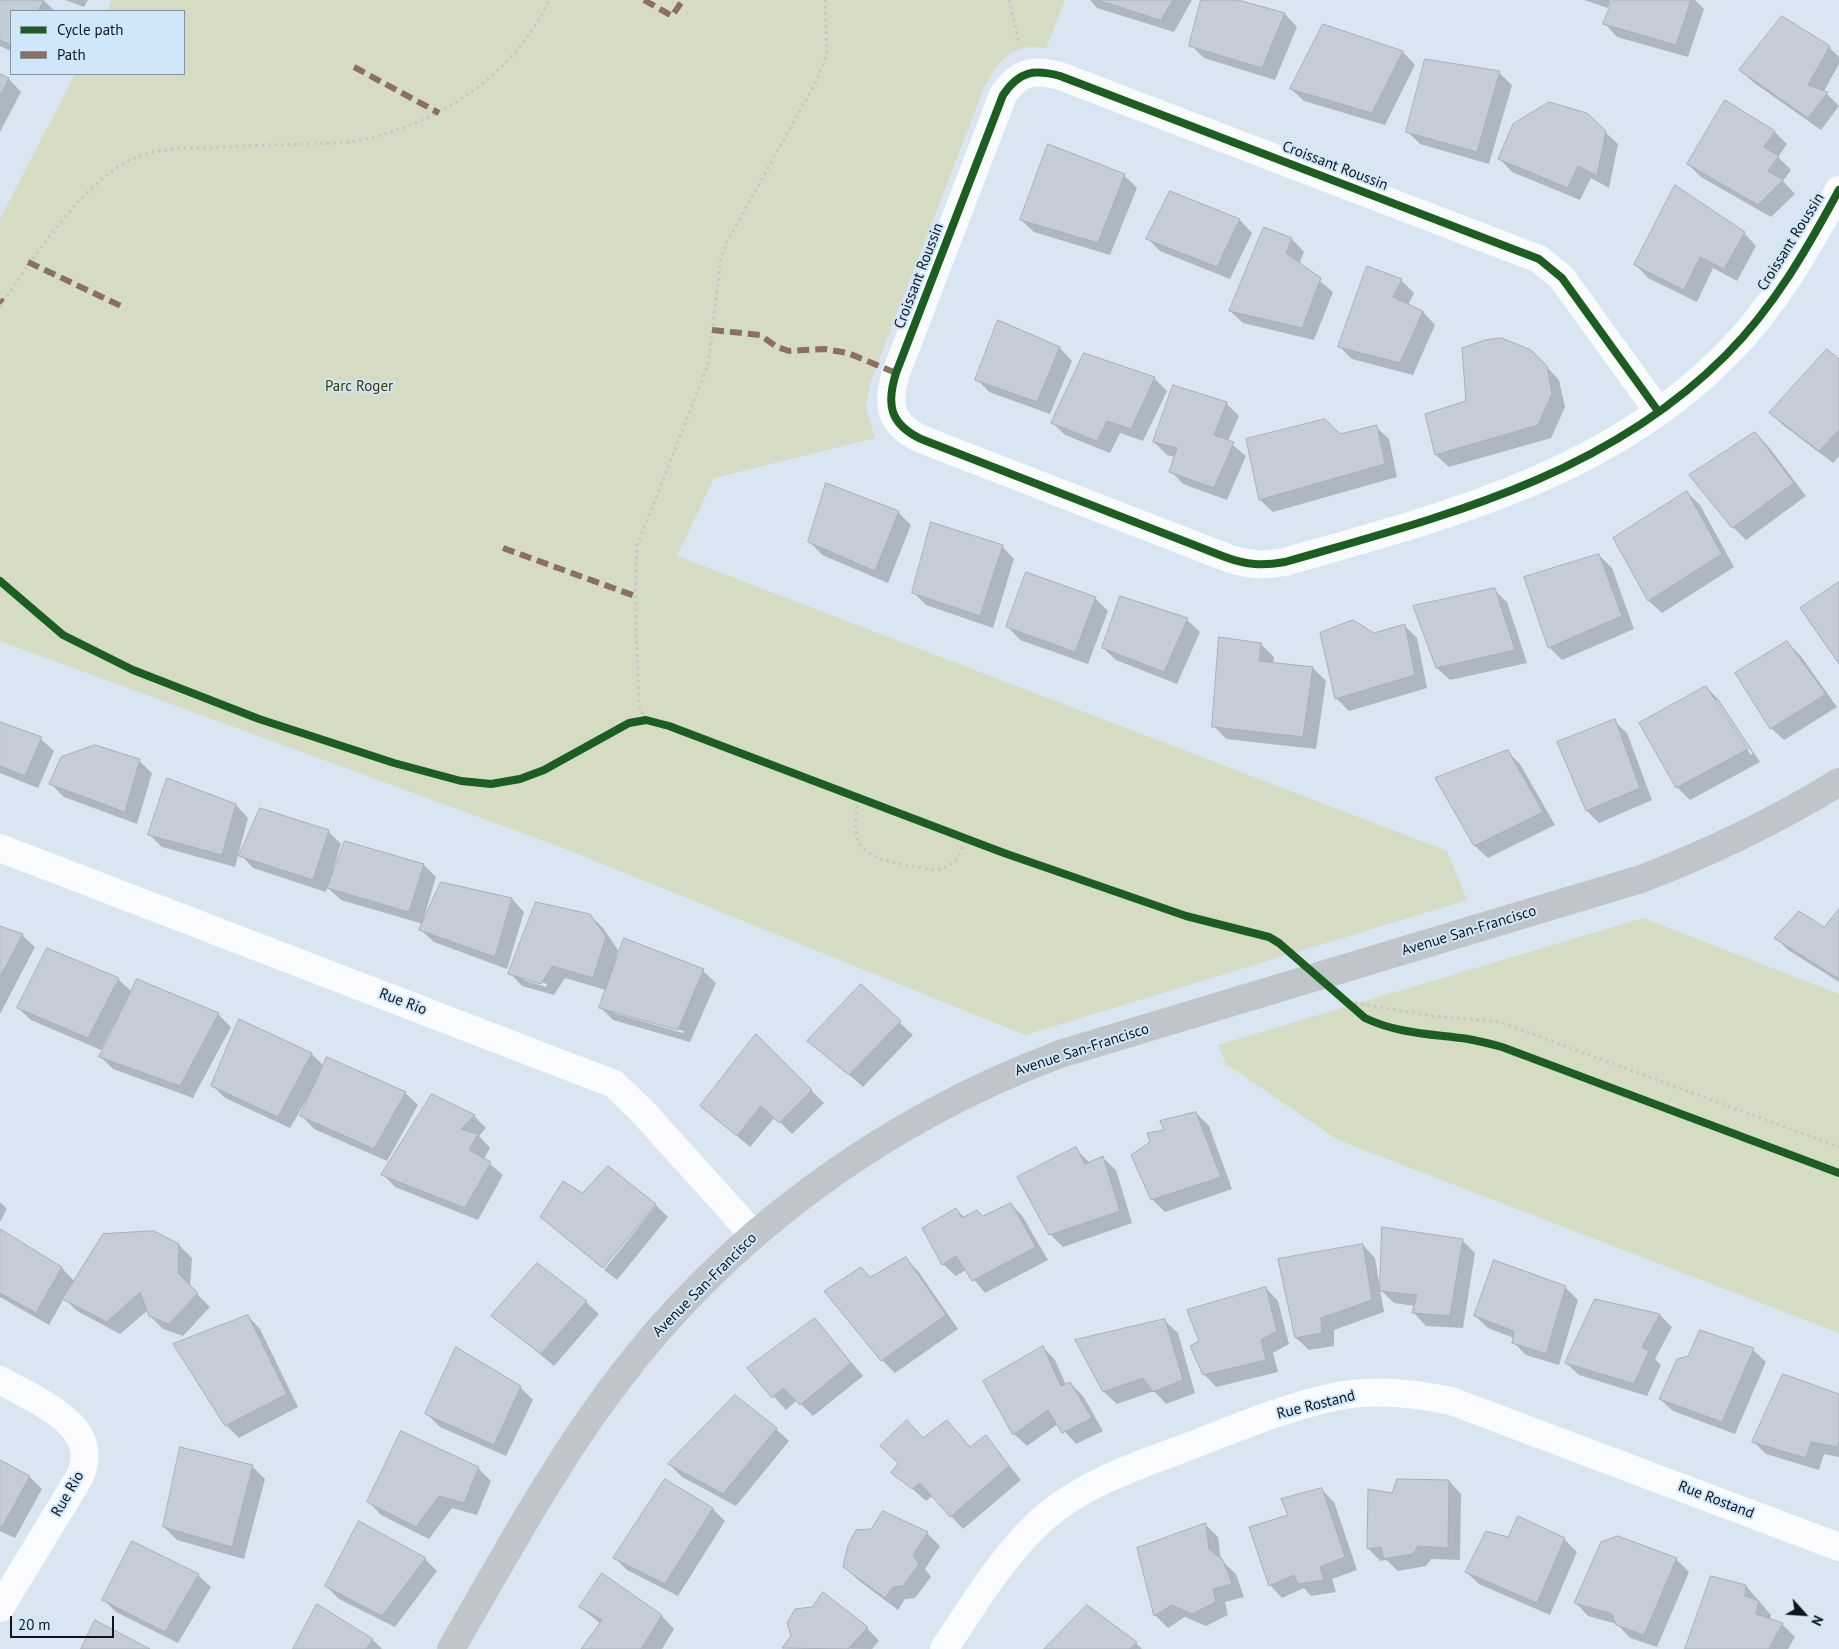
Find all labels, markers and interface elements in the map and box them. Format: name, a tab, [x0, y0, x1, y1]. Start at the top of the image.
legend	[10, 10, 185, 75]
text: Cycle path	[57, 20, 123, 39]
text: Path	[57, 45, 86, 64]
street label: Croissant Roussin	[1279, 138, 1391, 194]
street label: Croissant Roussin	[1754, 190, 1828, 294]
street label: Croissant Roussin	[891, 220, 947, 332]
park label: Parc Roger	[325, 378, 393, 396]
street label: Avenue San-Francisco	[1399, 902, 1539, 960]
street label: Rue Rio	[377, 985, 429, 1019]
street label: Avenue San-Francisco	[1013, 1020, 1151, 1080]
street label: Avenue San-Francisco	[649, 1229, 761, 1341]
street label: Rue Rostand	[1275, 1387, 1357, 1423]
street label: Rue Rio	[48, 1468, 88, 1520]
street label: Rue Rostand	[1676, 1477, 1756, 1523]
north arrow	[1779, 1589, 1829, 1639]
scale bar	[12, 1606, 116, 1638]
text: N	[1807, 1612, 1828, 1629]
text: 20 m	[18, 1615, 51, 1634]

